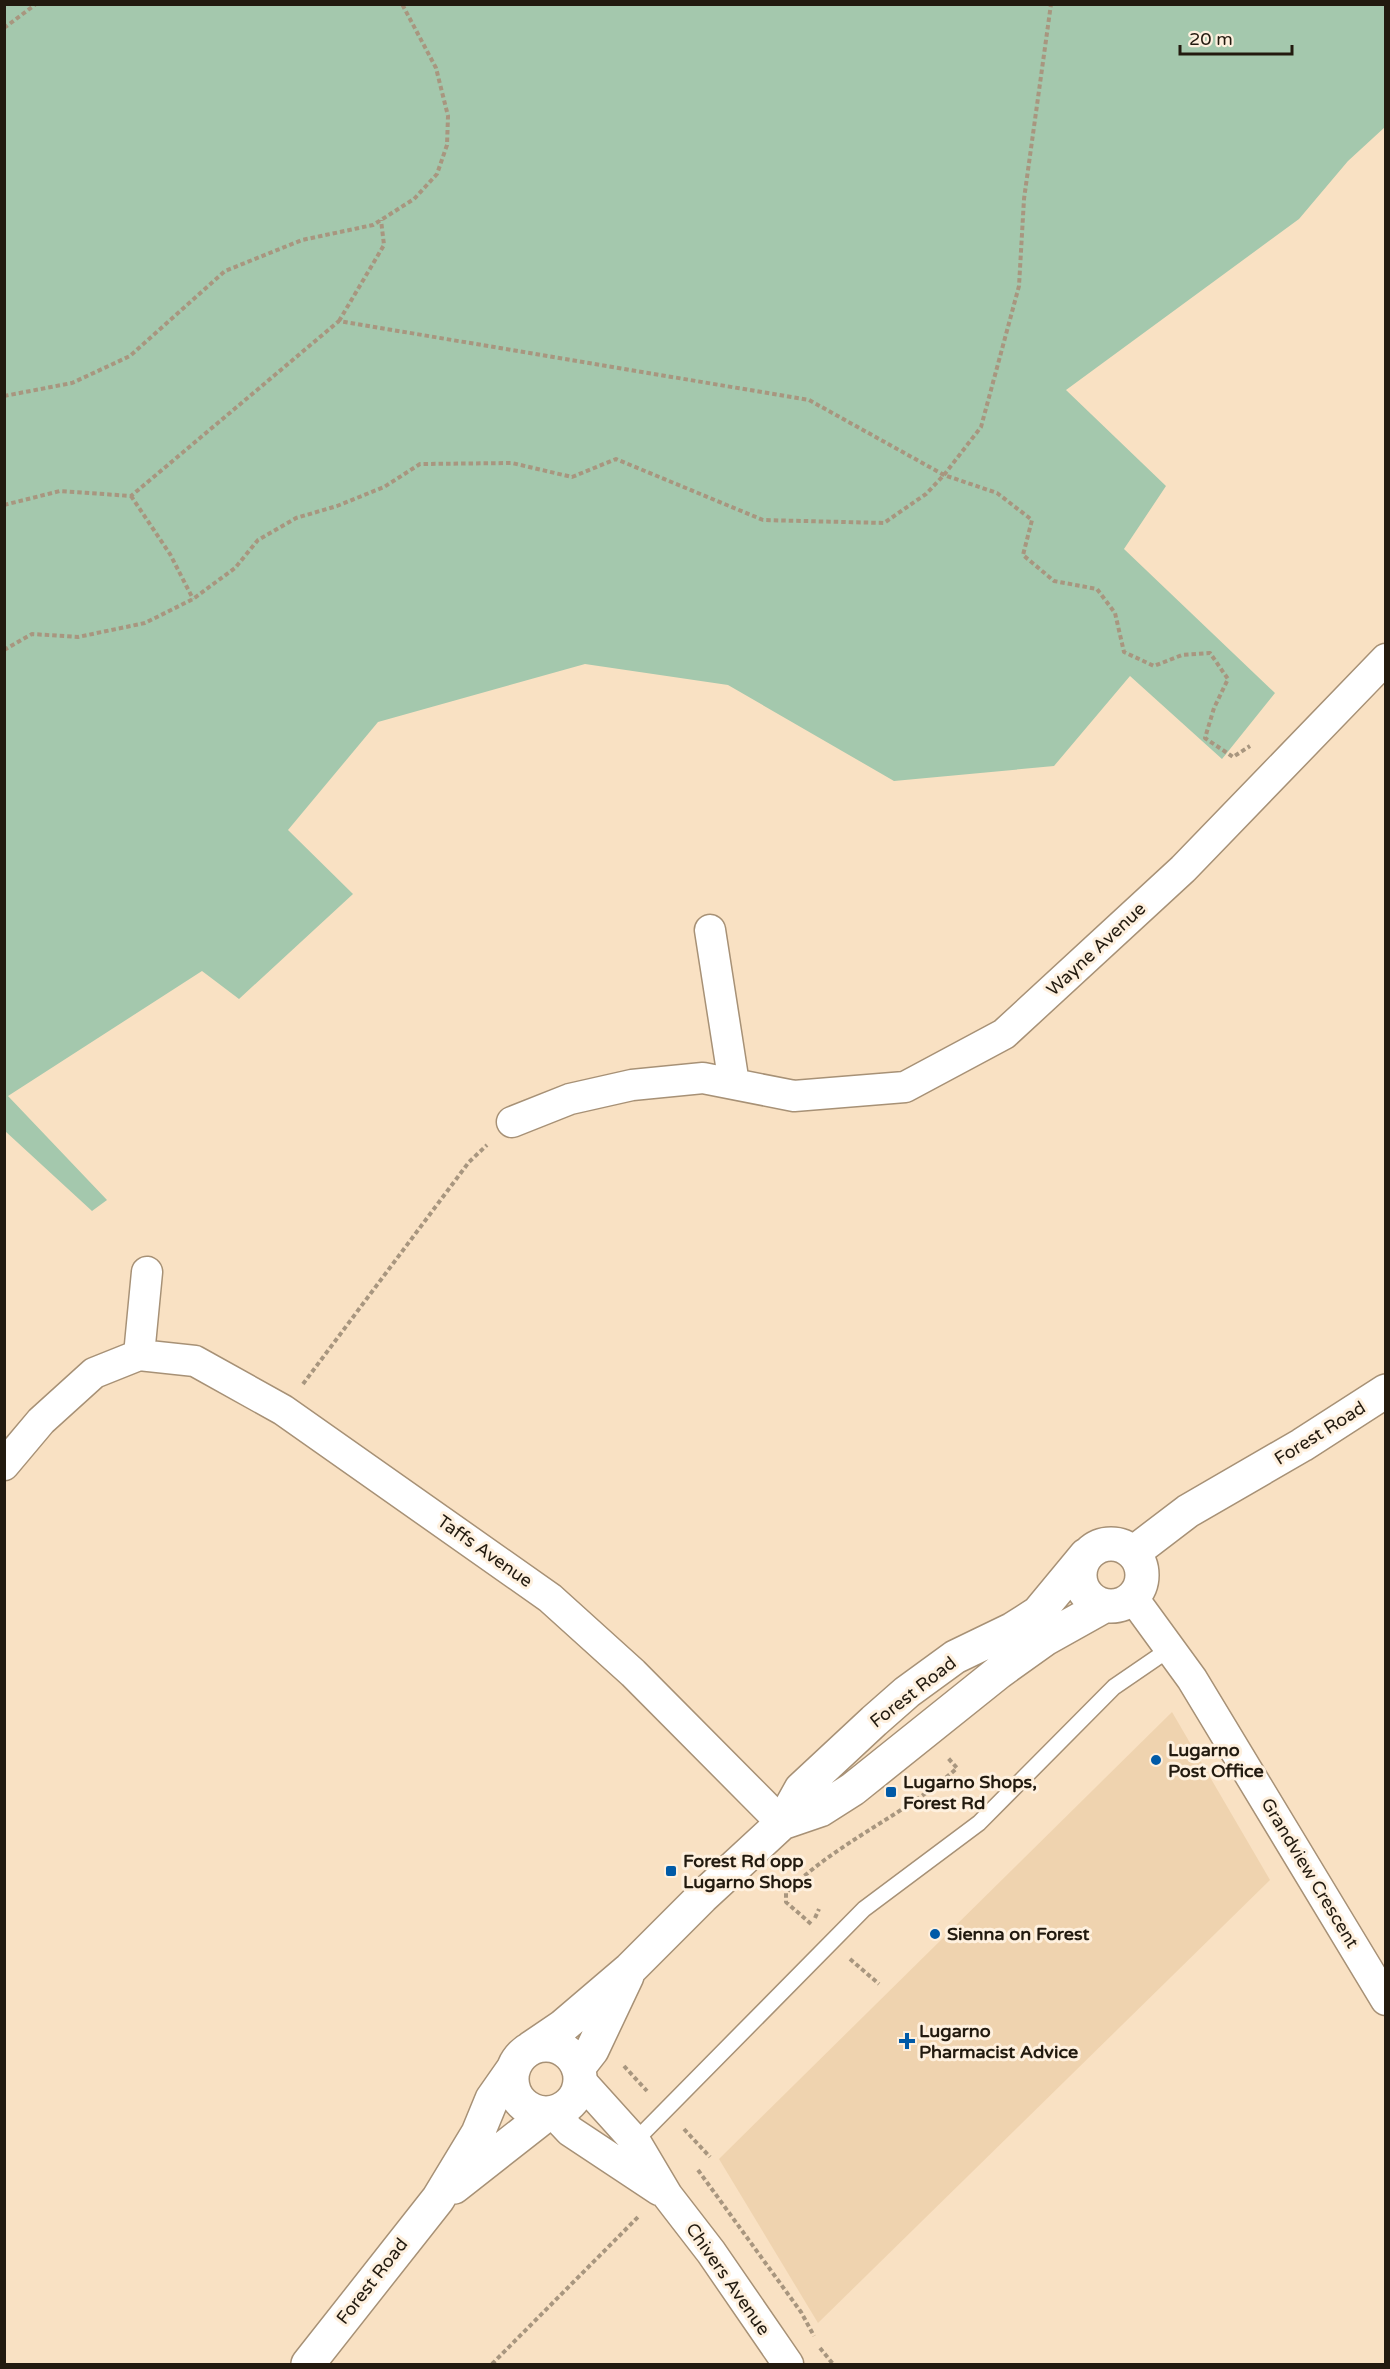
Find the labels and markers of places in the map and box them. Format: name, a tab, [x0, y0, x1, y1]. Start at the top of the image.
place label: Lugarno Post Office	[1168, 1739, 1264, 1782]
marker: Lugarno Post Office	[1149, 1753, 1163, 1767]
place label: Lugarno Shops, Forest Rd	[903, 1771, 1037, 1814]
marker: Lugarno Shops, Forest Rd	[884, 1785, 898, 1799]
place label: Forest Rd opp Lugarno Shops	[683, 1850, 812, 1893]
marker: Forest Rd opp Lugarno Shops	[664, 1864, 678, 1878]
place label: Sienna on Forest	[947, 1923, 1089, 1945]
marker: Sienna on Forest	[928, 1927, 942, 1941]
place label: Lugarno Pharmacist Advice	[919, 2020, 1078, 2063]
marker: Lugarno Pharmacist Advice	[900, 2034, 914, 2048]

